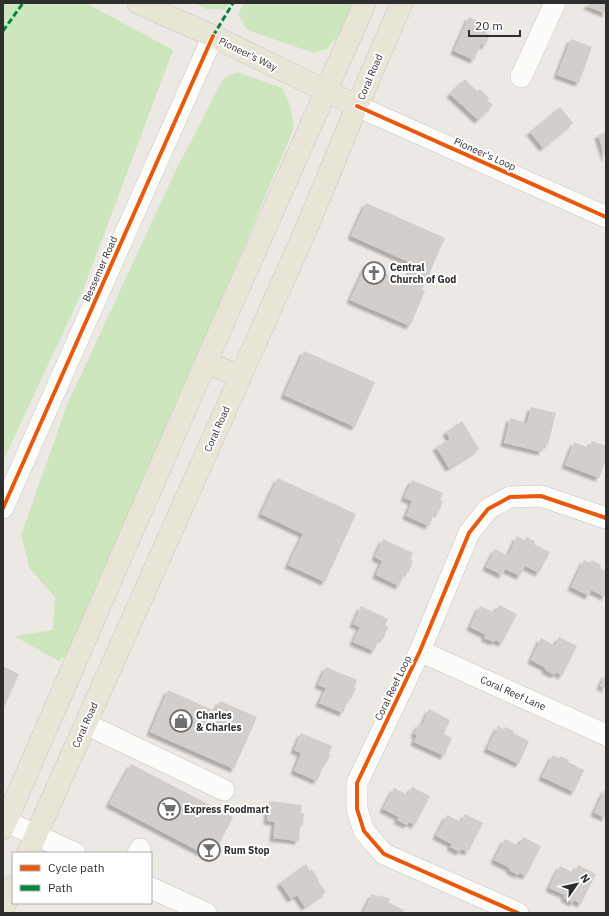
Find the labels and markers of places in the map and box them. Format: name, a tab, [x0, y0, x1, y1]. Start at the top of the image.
church icon: Central Church of God	[361, 260, 387, 286]
place label: Central Church of God	[390, 261, 456, 286]
shop icon: Charles & Charles	[168, 708, 194, 734]
place label: Charles & Charles	[196, 709, 241, 734]
supermarket icon: Express Foodmart	[156, 796, 182, 822]
place label: Express Foodmart	[184, 803, 269, 816]
bar icon: Rum Stop	[196, 837, 222, 863]
place label: Rum Stop	[224, 844, 270, 857]

